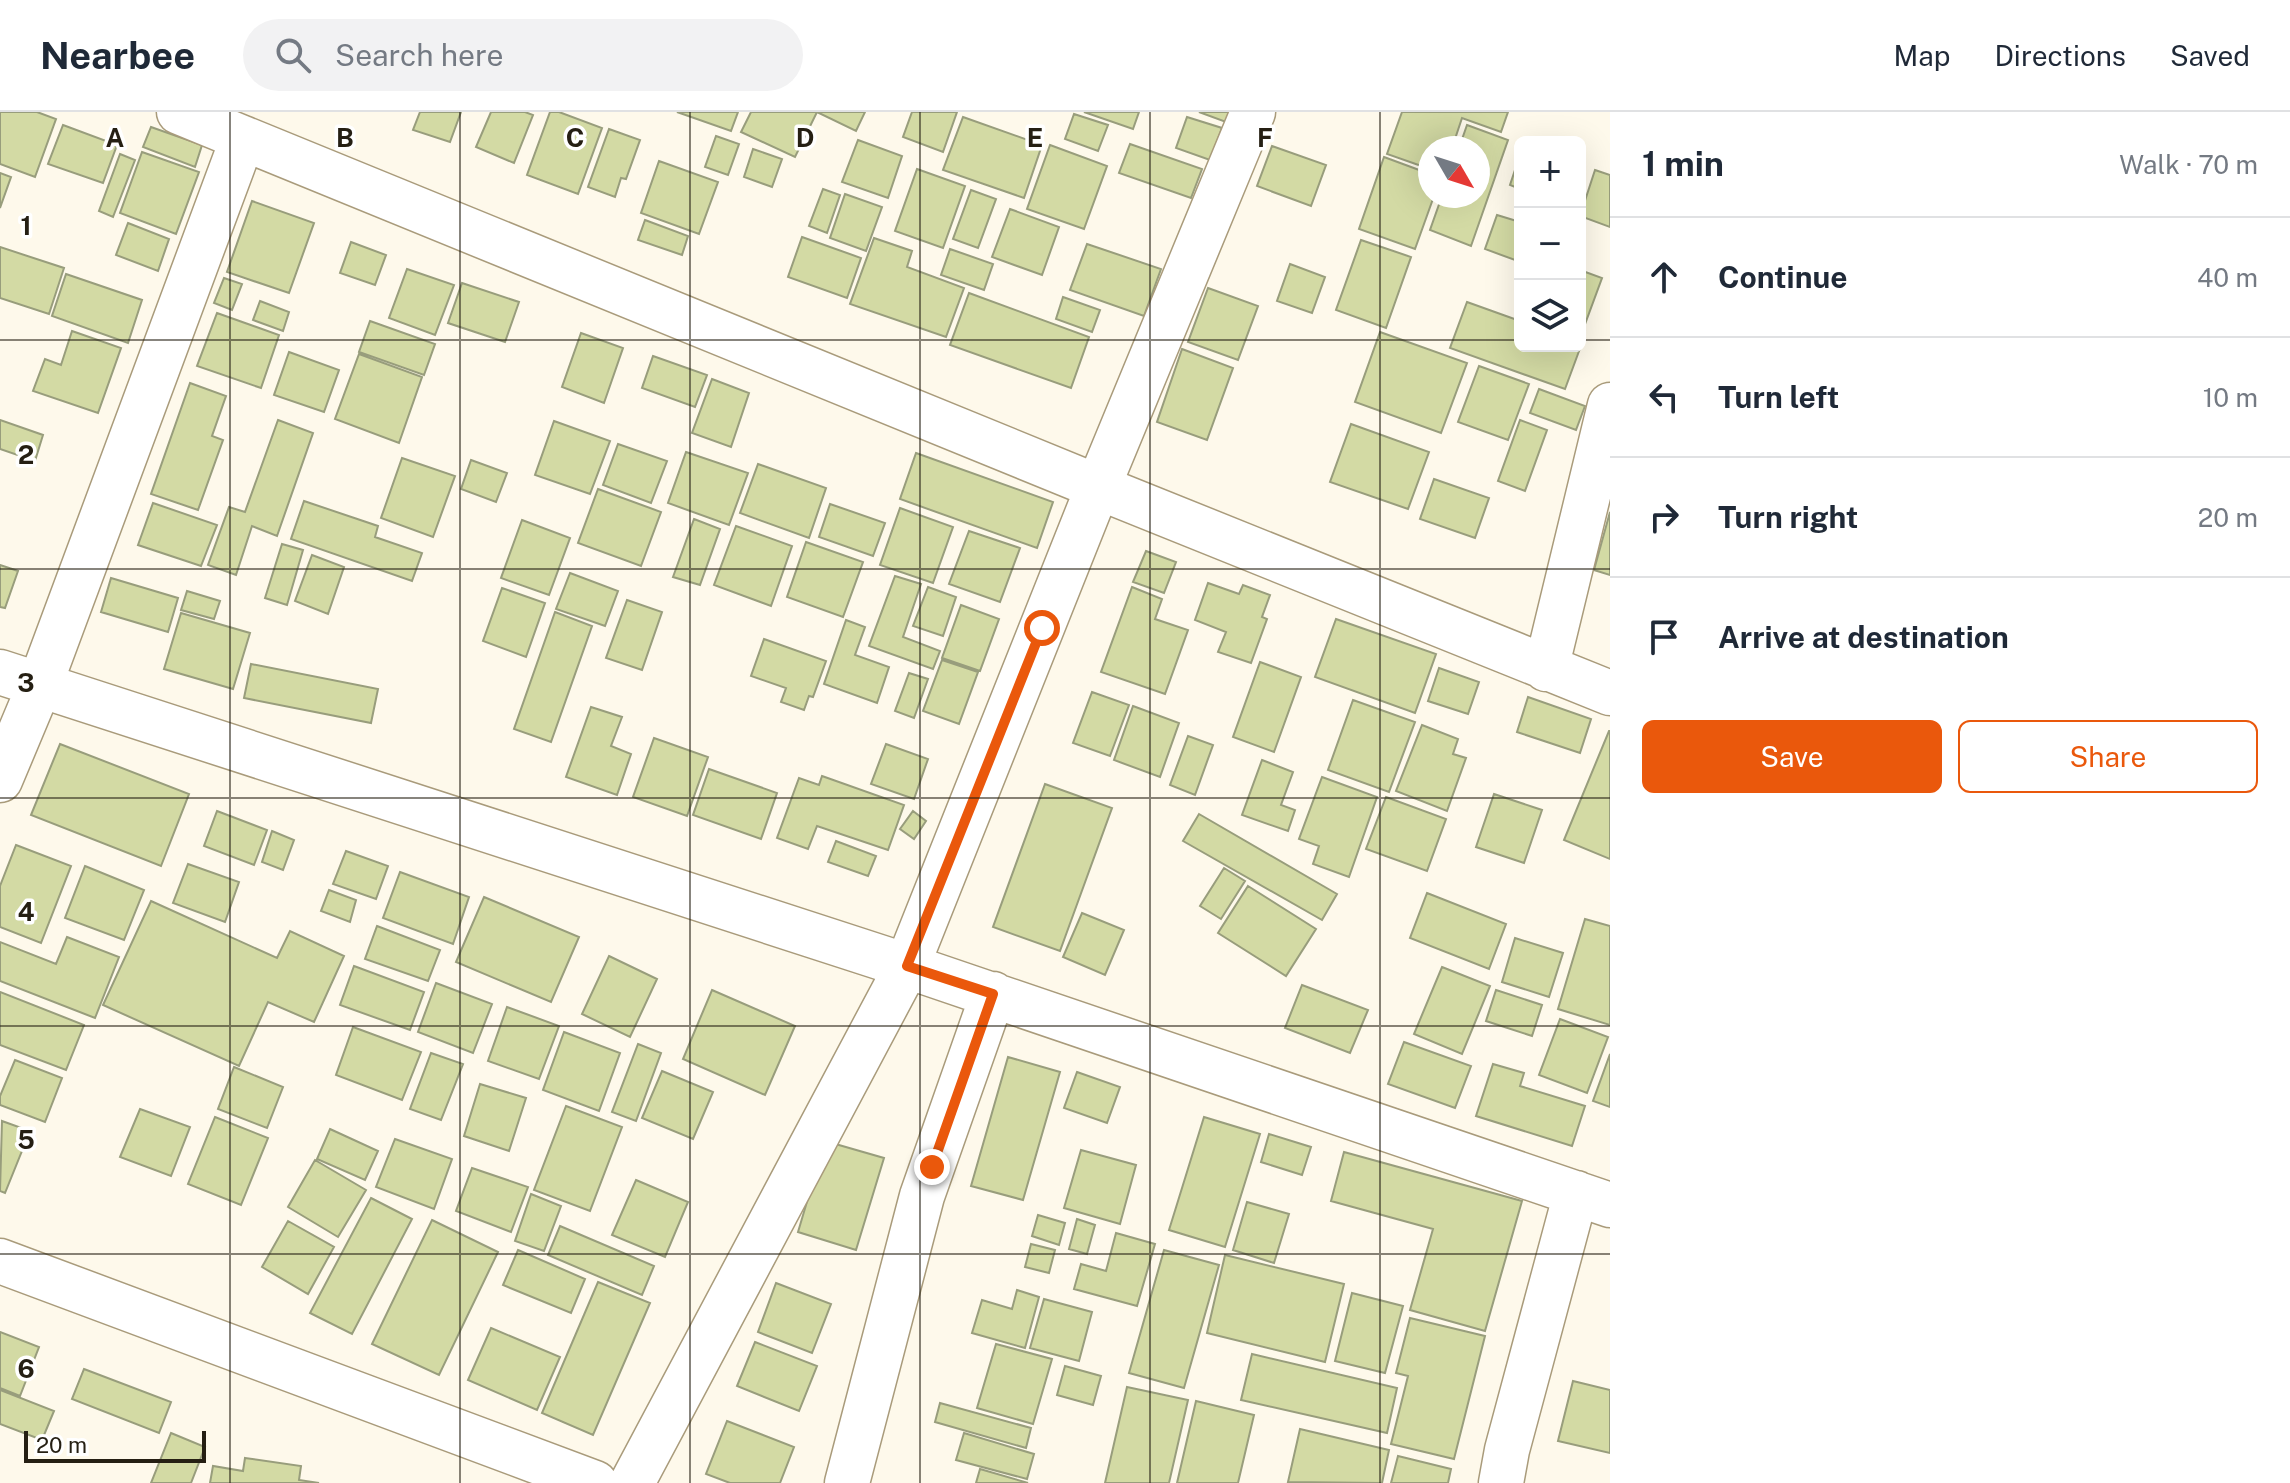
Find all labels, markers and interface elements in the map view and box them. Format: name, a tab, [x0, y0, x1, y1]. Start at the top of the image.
search box	[243, 19, 803, 91]
text: Nearbee	[40, 33, 195, 78]
icon: search	[271, 33, 315, 77]
text: Search here	[335, 37, 504, 73]
text: Map	[1894, 39, 1950, 72]
text: Directions	[1994, 39, 2126, 72]
text: Saved	[2170, 39, 2250, 72]
text: A	[106, 122, 125, 153]
text: B	[336, 122, 354, 153]
text: C	[566, 122, 584, 153]
text: D	[796, 122, 814, 153]
text: E	[1027, 122, 1043, 153]
text: F	[1257, 122, 1273, 153]
north arrow	[1418, 136, 1490, 208]
map controls	[1514, 136, 1586, 352]
button: +	[1514, 136, 1586, 208]
text: 1 min	[1642, 144, 1724, 184]
text: Walk · 70 m	[2119, 149, 2258, 180]
button: −	[1514, 208, 1586, 280]
text: 1	[20, 210, 32, 241]
icon: ahead	[1642, 255, 1686, 299]
text: Continue	[1718, 259, 1848, 295]
text: 40 m	[2197, 262, 2258, 293]
button: layers	[1514, 280, 1586, 352]
icon: left	[1642, 375, 1686, 419]
text: Turn left	[1718, 379, 1839, 415]
text: 10 m	[2203, 382, 2258, 413]
text: 2	[18, 439, 34, 470]
icon: right	[1642, 495, 1686, 539]
text: Turn right	[1718, 499, 1858, 535]
text: 20 m	[2198, 502, 2258, 533]
route start	[1024, 610, 1060, 646]
icon: arrive	[1642, 615, 1686, 659]
text: Arrive at destination	[1718, 619, 2009, 655]
text: 3	[17, 667, 35, 698]
button: Save	[1642, 720, 1942, 793]
button: Share	[1958, 720, 2258, 793]
text: 4	[17, 896, 35, 927]
text: 5	[17, 1124, 35, 1155]
route end	[914, 1149, 950, 1185]
text: 6	[17, 1353, 35, 1384]
scale bar	[24, 1427, 206, 1463]
text: 20 m	[36, 1432, 87, 1458]

